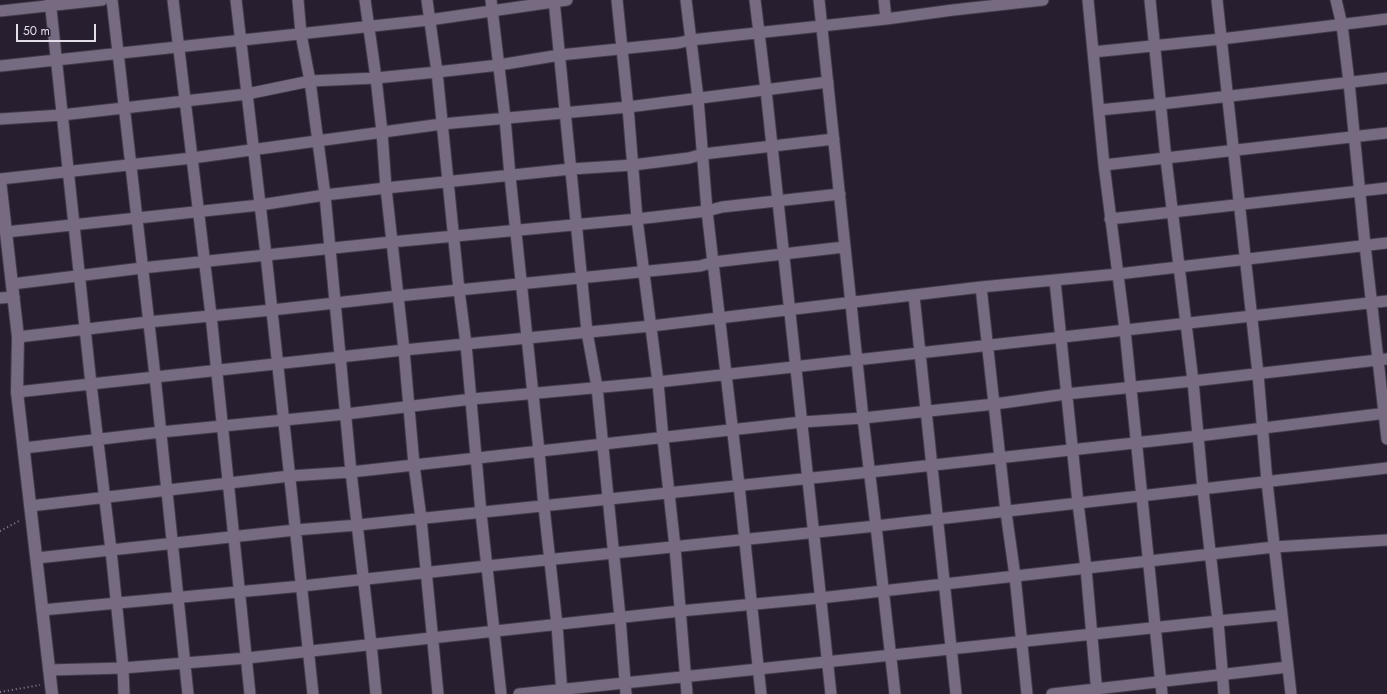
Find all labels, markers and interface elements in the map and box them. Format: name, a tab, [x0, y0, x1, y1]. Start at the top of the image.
scale bar	[18, 16, 98, 42]
text: 50 m	[23, 22, 50, 40]

